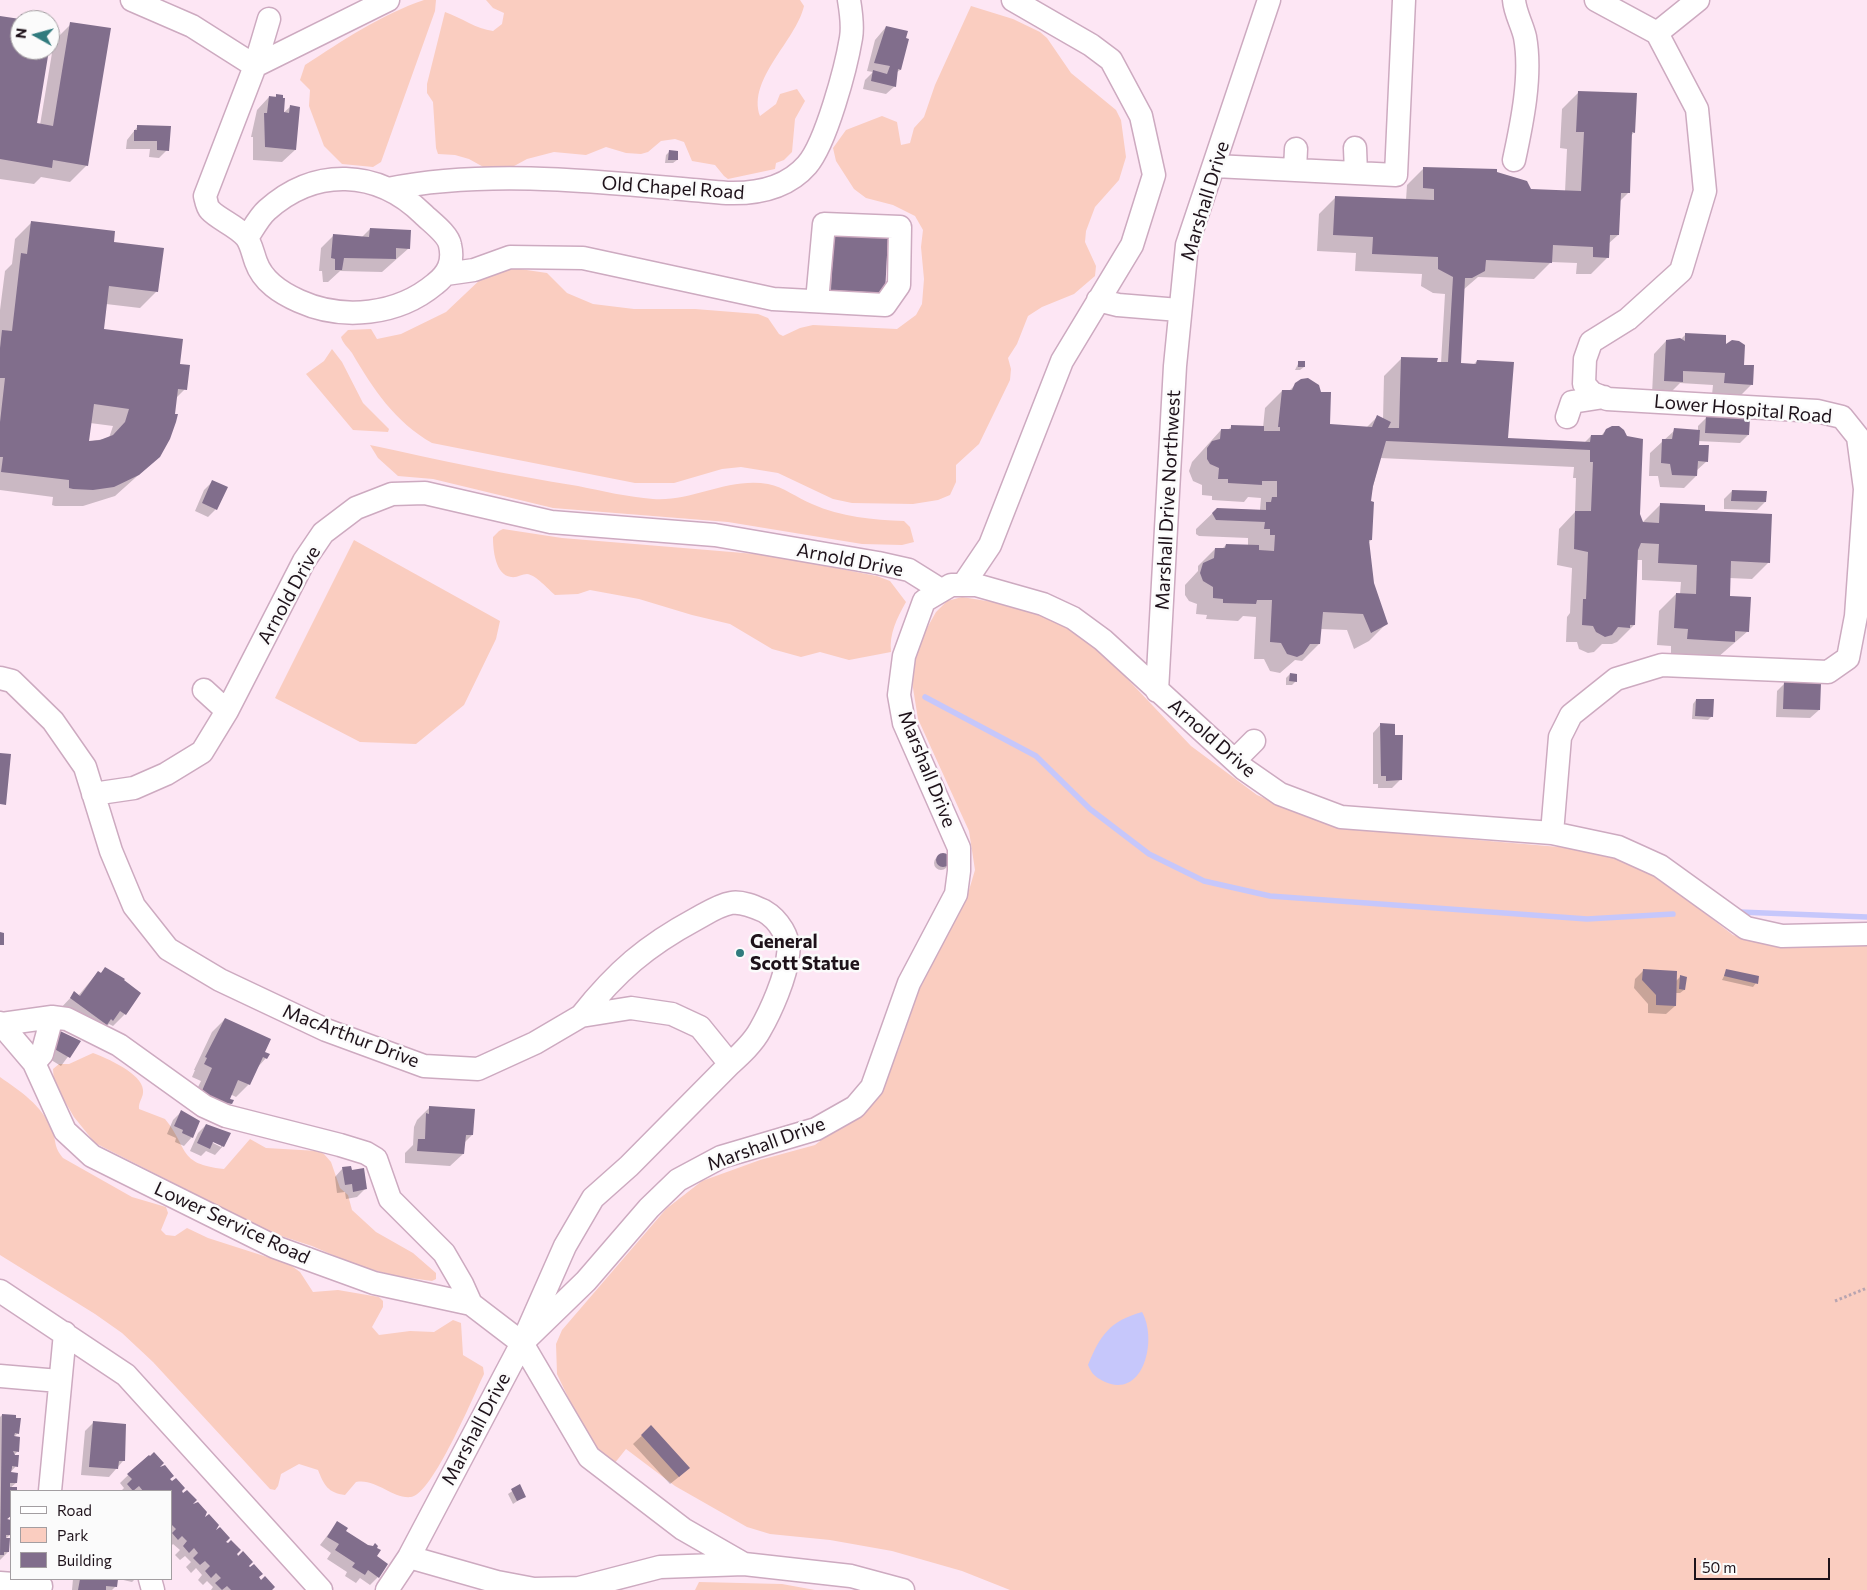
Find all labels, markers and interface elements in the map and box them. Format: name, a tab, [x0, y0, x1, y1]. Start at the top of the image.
north arrow	[10, 10, 60, 60]
text: N	[12, 27, 30, 39]
street label: Marshall Drive	[1176, 138, 1234, 264]
street label: Old Chapel Road	[601, 172, 745, 204]
street label: Marshall Drive Northwest	[1151, 389, 1185, 611]
street label: Lower Hospital Road	[1653, 390, 1833, 428]
street label: Arnold Drive	[795, 538, 905, 582]
street label: Arnold Drive	[253, 542, 325, 648]
street label: Arnold Drive	[1164, 694, 1260, 782]
street label: Marshall Drive	[893, 707, 961, 831]
place label: General Scott Statue	[750, 931, 860, 975]
marker: General Scott Statue	[734, 947, 746, 959]
street label: MacArthur Drive	[279, 999, 423, 1073]
street label: Marshall Drive	[704, 1112, 828, 1176]
street label: Lower Service Road	[151, 1177, 313, 1269]
street label: Marshall Drive	[437, 1369, 515, 1489]
legend	[10, 1490, 172, 1580]
text: Road	[57, 1501, 92, 1519]
text: Park	[57, 1526, 88, 1544]
scale bar	[1697, 1548, 1833, 1580]
text: Building	[57, 1551, 112, 1569]
text: 50 m	[1702, 1558, 1736, 1576]

